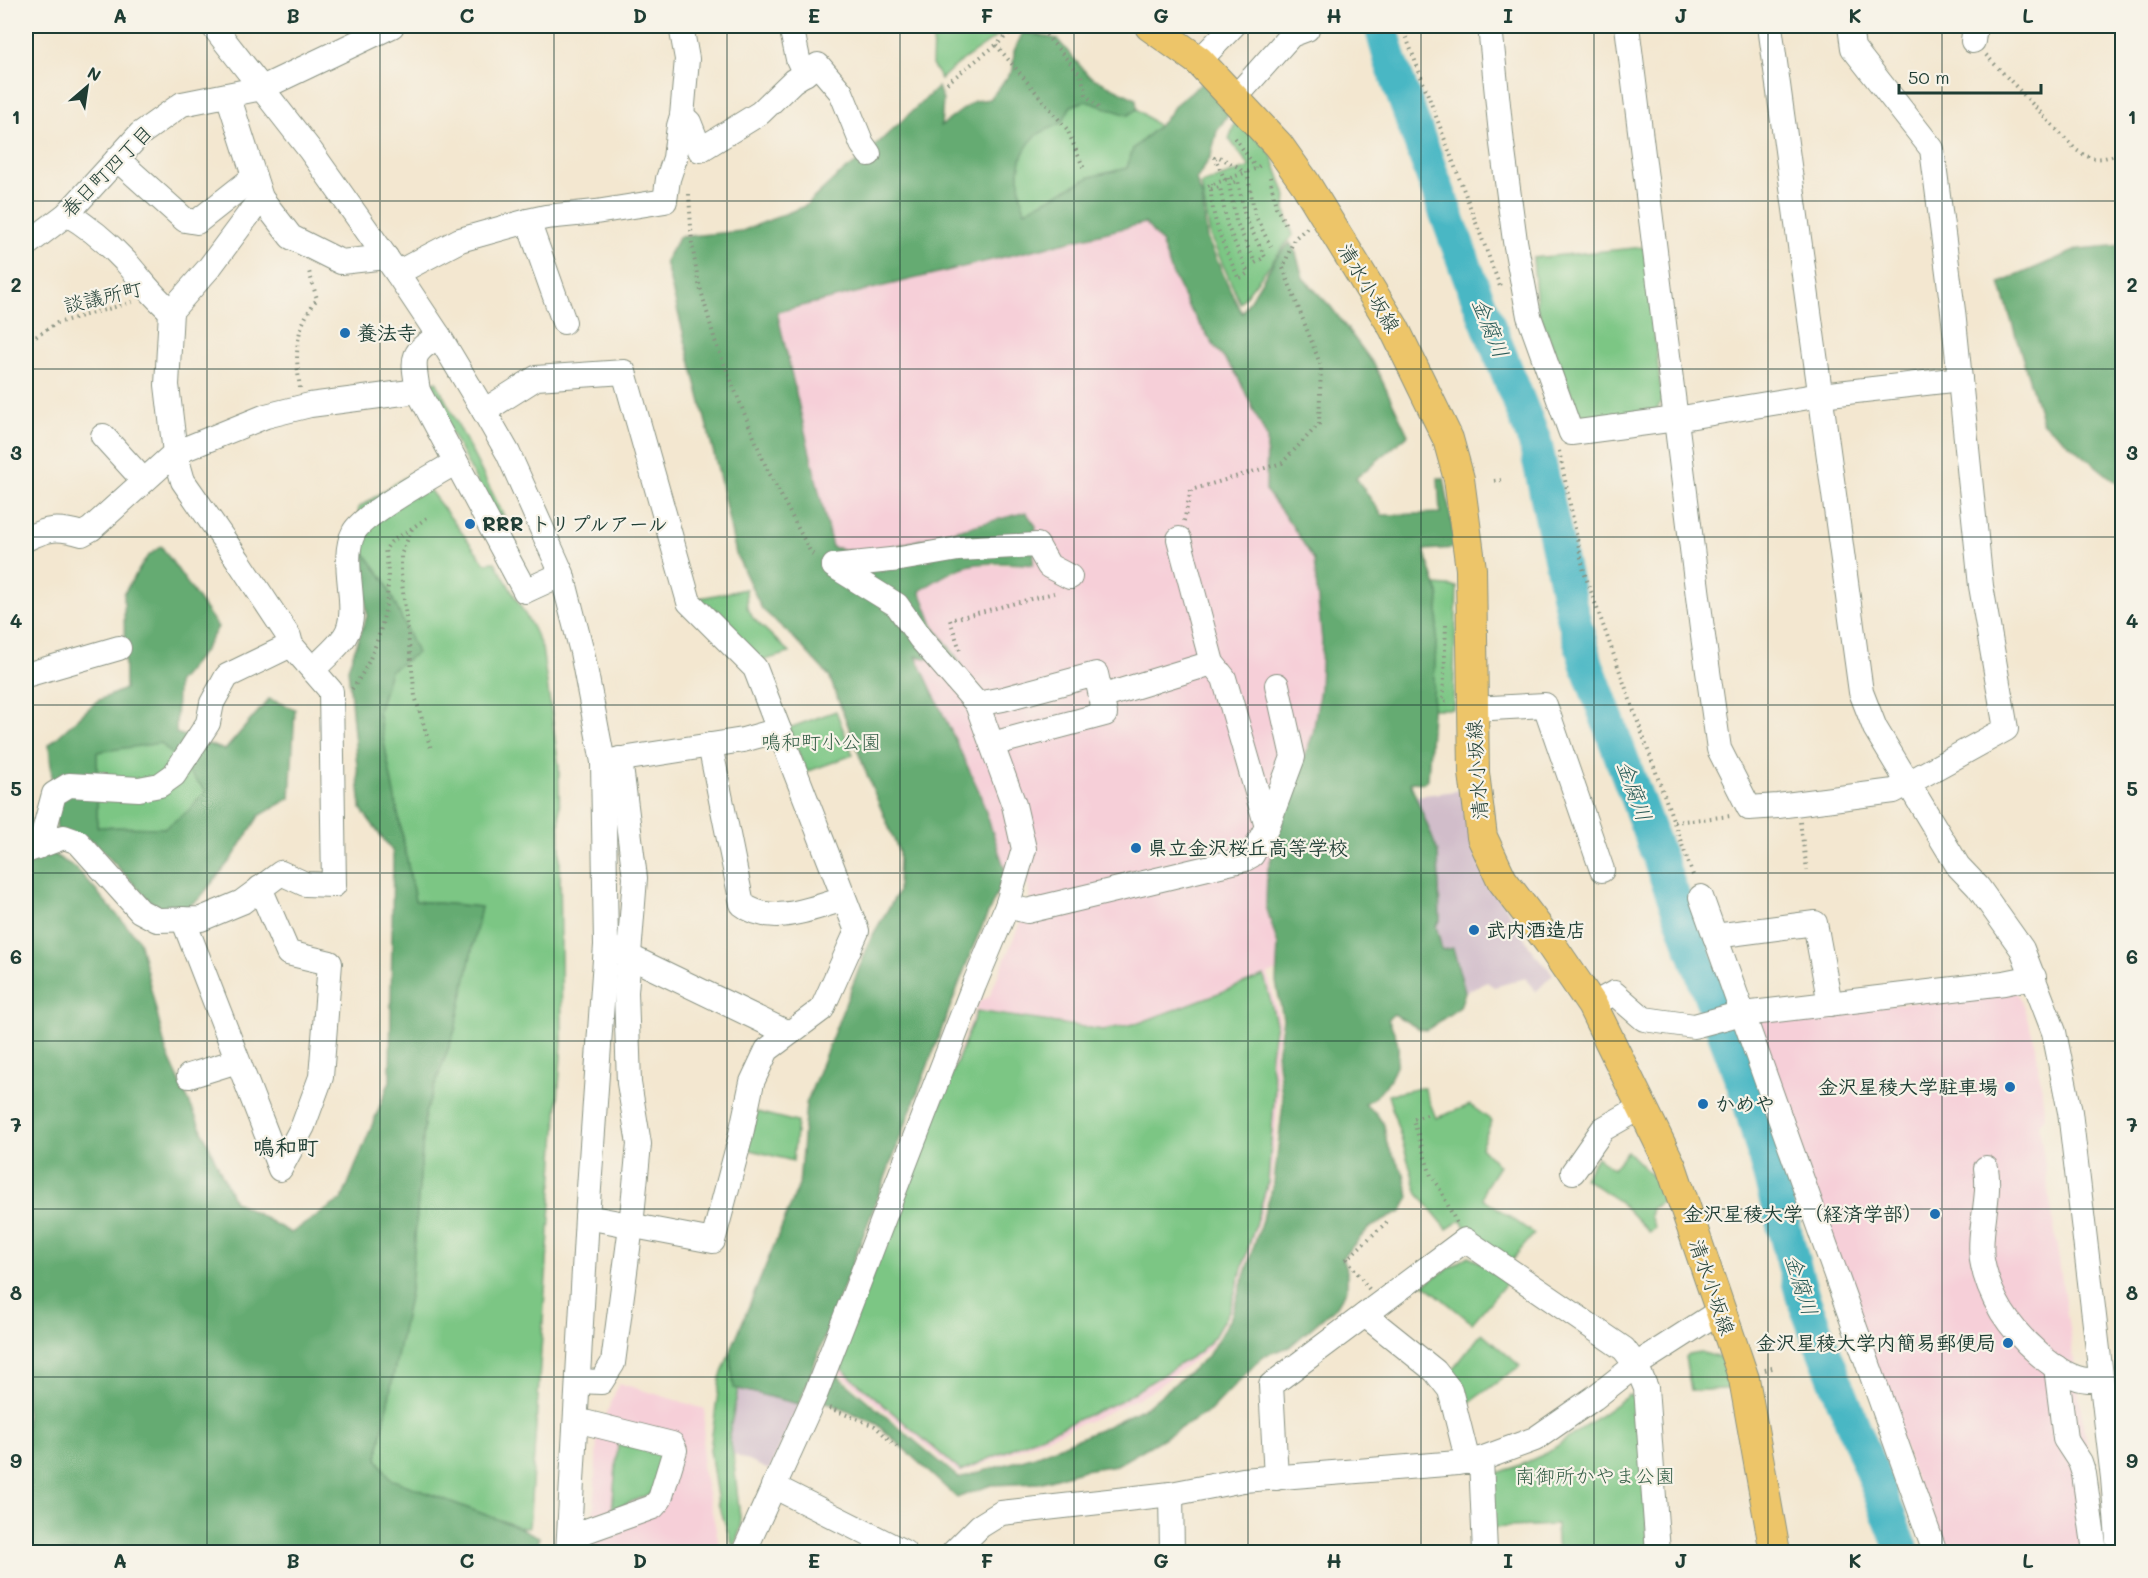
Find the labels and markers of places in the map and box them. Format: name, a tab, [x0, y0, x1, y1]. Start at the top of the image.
place label: 養法寺	[357, 319, 417, 345]
marker: 養法寺	[338, 326, 352, 340]
place label: RRR トリプルアール	[482, 510, 668, 536]
marker: RRR トリプルアール	[463, 517, 477, 531]
place label: 県立金沢桜丘高等学校	[1148, 834, 1348, 860]
marker: 県立金沢桜丘高等学校	[1129, 841, 1143, 855]
place label: 武内酒造店	[1486, 916, 1586, 942]
marker: 武内酒造店	[1467, 923, 1481, 937]
place label: 金沢星稜大学駐車場	[1818, 1073, 1998, 1099]
marker: 金沢星稜大学駐車場	[2003, 1080, 2017, 1094]
place label: かめや	[1715, 1090, 1775, 1116]
marker: かめや	[1696, 1097, 1710, 1111]
place label: 金沢星稜大学（経済学部）	[1683, 1200, 1923, 1226]
marker: 金沢星稜大学（経済学部）	[1928, 1207, 1942, 1221]
place label: 金沢星稜大学内簡易郵便局	[1756, 1329, 1996, 1355]
marker: 金沢星稜大学内簡易郵便局	[2001, 1336, 2015, 1350]

